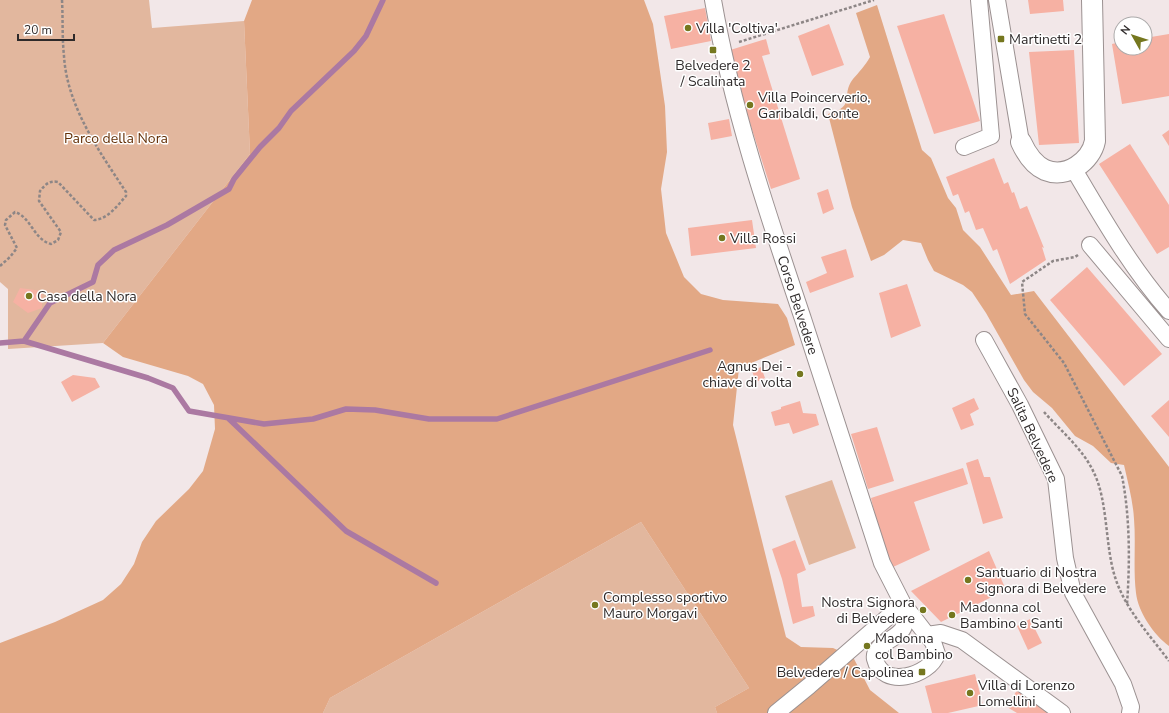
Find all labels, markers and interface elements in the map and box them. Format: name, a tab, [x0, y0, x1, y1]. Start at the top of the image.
scale bar	[18, 16, 74, 42]
north arrow	[1113, 16, 1153, 56]
place label: Villa 'Coltiva'	[695, 19, 778, 38]
text: 20 m	[24, 22, 52, 38]
text: N	[1117, 22, 1134, 38]
marker: Villa 'Coltiva'	[683, 23, 693, 33]
place label: Martinetti 2	[1009, 30, 1082, 49]
marker: Martinetti 2	[996, 34, 1006, 44]
marker: Belvedere 2 / Scalinata	[708, 45, 718, 55]
place label: Belvedere 2 / Scalinata	[675, 56, 751, 91]
place label: Villa Poincerverio, Garibaldi, Conte	[757, 88, 870, 123]
marker: Villa Poincerverio, Garibaldi, Conte	[745, 100, 755, 110]
park label: Parco della Nora	[64, 129, 168, 148]
place label: Villa Rossi	[729, 229, 796, 248]
marker: Villa Rossi	[717, 233, 727, 243]
street label: Corso Belvedere	[773, 253, 823, 357]
place label: Casa della Nora	[37, 287, 137, 306]
marker: Casa della Nora	[24, 291, 34, 301]
place label: Agnus Dei - chiave di volta	[703, 357, 792, 392]
marker: Agnus Dei - chiave di volta	[795, 369, 805, 379]
street label: Salita Belvedere	[1002, 385, 1063, 486]
place label: Santuario di Nostra Signora di Belvedere	[976, 563, 1106, 598]
marker: Santuario di Nostra Signora di Belvedere	[963, 575, 973, 585]
place label: Complesso sportivo Mauro Morgavi	[603, 588, 728, 623]
place label: Nostra Signora di Belvedere	[821, 593, 915, 628]
place label: Madonna col Bambino e Santi	[960, 598, 1063, 633]
marker: Complesso sportivo Mauro Morgavi	[590, 600, 600, 610]
marker: Nostra Signora di Belvedere	[918, 605, 928, 615]
marker: Madonna col Bambino e Santi	[947, 610, 957, 620]
place label: Madonna col Bambino	[875, 629, 953, 664]
marker: Madonna col Bambino	[862, 641, 872, 651]
place label: Belvedere / Capolinea	[777, 663, 914, 682]
marker: Belvedere / Capolinea	[917, 667, 927, 677]
place label: Villa di Lorenzo Lomellini	[977, 676, 1075, 711]
marker: Villa di Lorenzo Lomellini	[965, 688, 975, 698]

